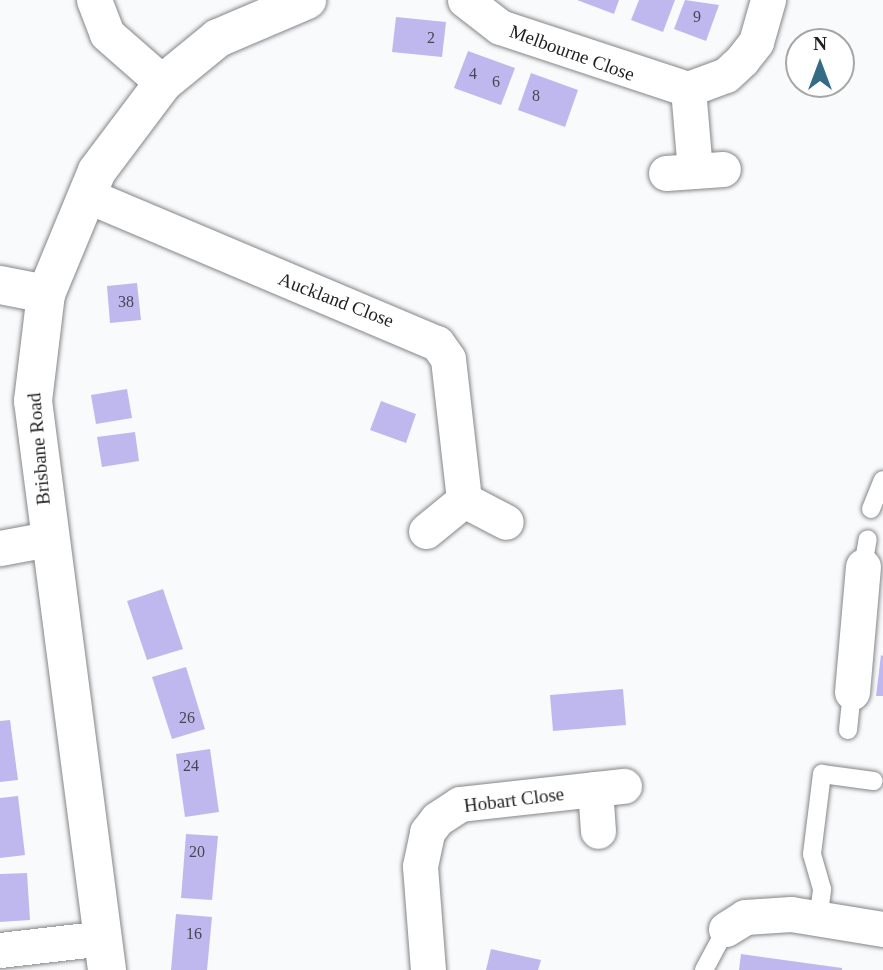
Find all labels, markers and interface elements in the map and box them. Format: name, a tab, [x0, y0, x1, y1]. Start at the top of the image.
house number: 9	[693, 7, 701, 27]
street label: Melbourne Close	[506, 20, 638, 86]
house number: 2	[427, 28, 435, 48]
north arrow	[785, 28, 855, 98]
text: N	[813, 33, 827, 54]
house number: 4	[469, 64, 477, 84]
house number: 6	[492, 72, 500, 92]
house number: 8	[532, 86, 540, 106]
street label: Auckland Close	[275, 268, 397, 332]
house number: 38	[118, 292, 134, 312]
street label: Brisbane Road	[23, 392, 55, 506]
house number: 26	[179, 708, 195, 728]
house number: 24	[183, 756, 199, 776]
street label: Hobart Close	[463, 783, 565, 817]
house number: 20	[189, 842, 205, 862]
house number: 16	[186, 924, 202, 944]

